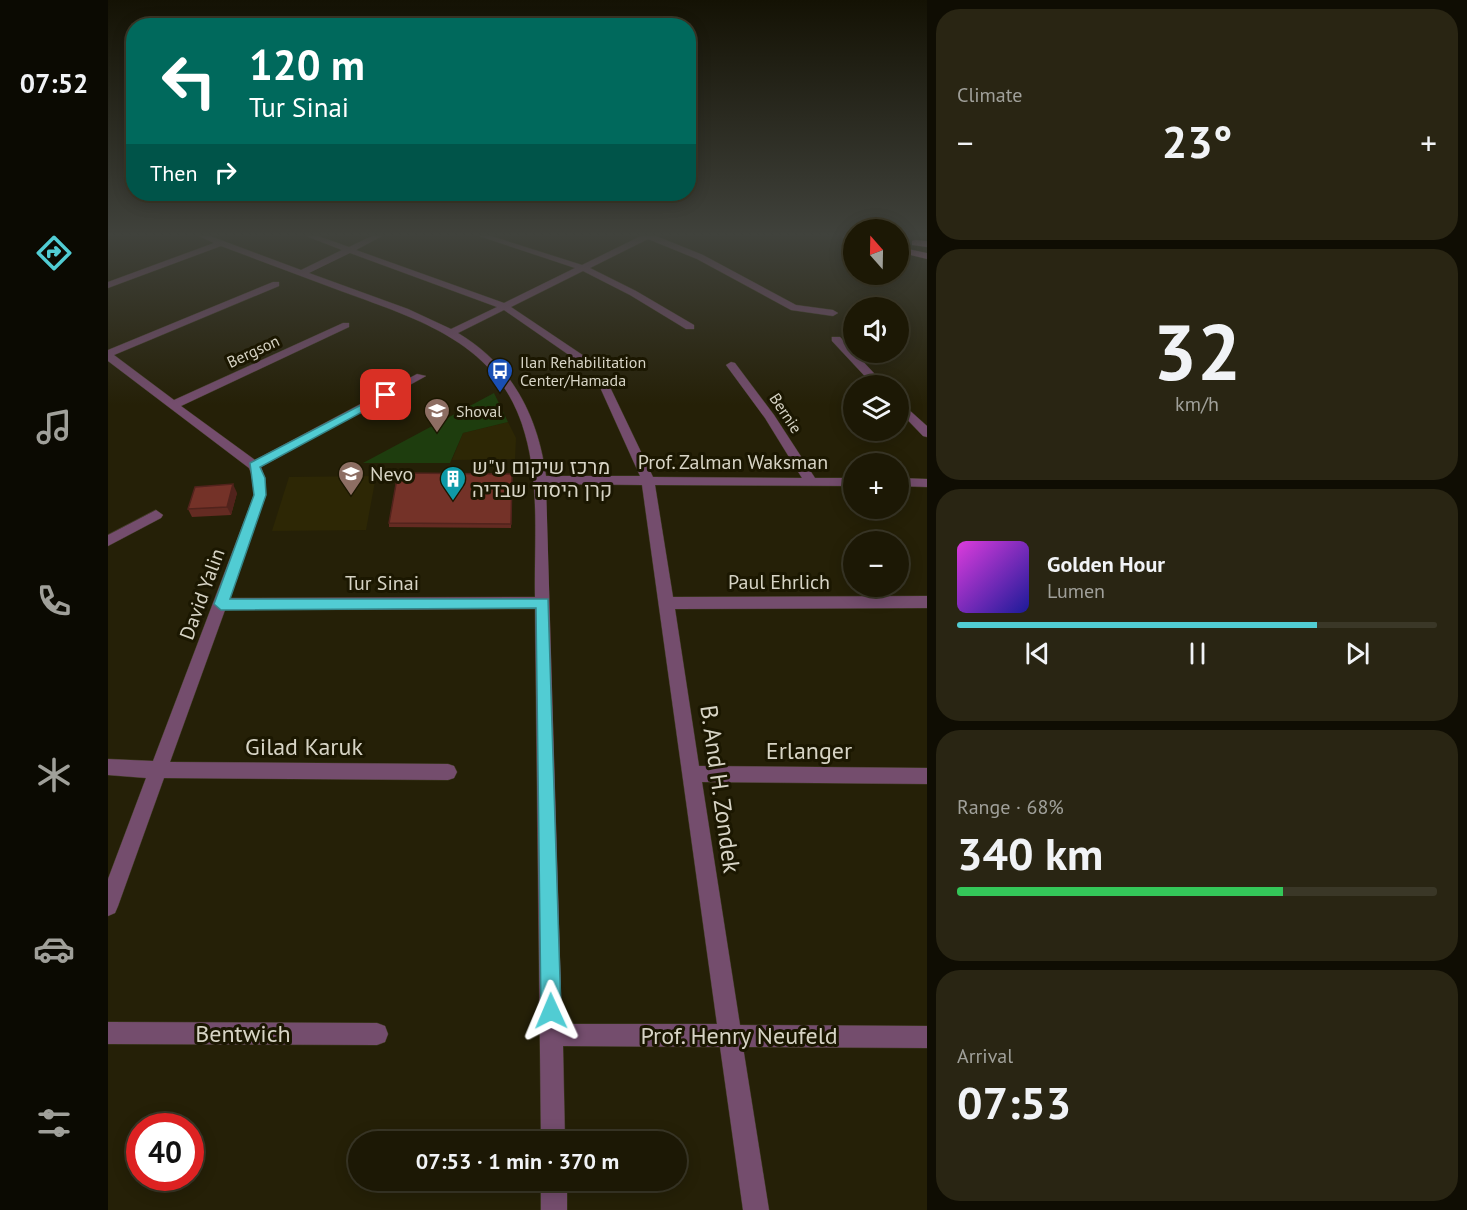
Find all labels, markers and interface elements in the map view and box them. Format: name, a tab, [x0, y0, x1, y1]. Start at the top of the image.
text: 120 m	[249, 37, 365, 92]
icon: left	[150, 42, 228, 120]
text: 07:52	[20, 66, 88, 100]
text: Climate	[957, 82, 1023, 108]
text: Tur Sinai	[249, 90, 349, 124]
text: 23°	[1162, 112, 1232, 170]
text: −	[957, 121, 974, 164]
text: +	[1420, 121, 1437, 164]
icon: right	[209, 156, 242, 189]
text: Then	[150, 159, 197, 187]
north arrow	[843, 219, 909, 285]
map controls	[843, 219, 909, 597]
icon: directions	[33, 232, 75, 274]
button: sound	[843, 297, 909, 363]
text: 32	[1153, 301, 1241, 402]
street label: Bergson	[224, 330, 282, 372]
place label: Ilan Rehabilitation Center/Hamada	[520, 352, 646, 390]
bus stop icon: Ilan Rehabilitation Center/Hamada	[485, 356, 515, 394]
pin	[360, 369, 411, 420]
button: layers	[843, 375, 909, 441]
icon: arrive	[369, 378, 402, 411]
street label: Bernie	[765, 389, 807, 437]
text: km/h	[1175, 391, 1219, 417]
school or university icon: Shoval	[422, 396, 452, 434]
place label: Shoval	[456, 401, 502, 421]
icon: music	[33, 406, 75, 448]
street label: Prof. Zalman Waksman	[638, 449, 828, 475]
button: +	[843, 453, 909, 519]
place label: מרכז שיקום ע"ש קרן היסוד שבדיה	[472, 454, 612, 503]
school or university icon: Nevo	[336, 459, 366, 497]
place label: Nevo	[370, 461, 413, 487]
building icon: מרכז שיקום ע"ש קרן היסוד שבדיה	[438, 464, 468, 502]
button: −	[843, 531, 909, 597]
street label: David Yalin	[173, 545, 231, 643]
text: Golden Hour	[1047, 550, 1165, 578]
street label: Paul Ehrlich	[728, 569, 830, 595]
street label: Tur Sinai	[345, 570, 419, 596]
text: Lumen	[1047, 578, 1105, 604]
icon: phone	[33, 580, 75, 622]
icon: previous	[1021, 637, 1054, 670]
icon: pause	[1181, 637, 1214, 670]
icon: next	[1341, 637, 1374, 670]
street label: B. And H. Zondek	[693, 703, 748, 875]
street label: Gilad Karuk	[245, 731, 363, 762]
street label: Erlanger	[766, 735, 852, 766]
icon: climate	[33, 754, 75, 796]
text: Range · 68%	[957, 794, 1064, 820]
text: 340 km	[957, 824, 1103, 882]
icon: car	[33, 928, 75, 970]
position arrow	[519, 979, 583, 1043]
street label: Bentwich	[195, 1018, 291, 1049]
street label: Prof. Henry Neufeld	[640, 1020, 838, 1051]
text: Arrival	[957, 1043, 1013, 1069]
text: 07:53	[957, 1073, 1071, 1131]
icon: filters	[33, 1102, 75, 1144]
speed limit sign: 40	[126, 1113, 204, 1191]
text: 07:53 · 1 min · 370 m	[416, 1147, 619, 1175]

